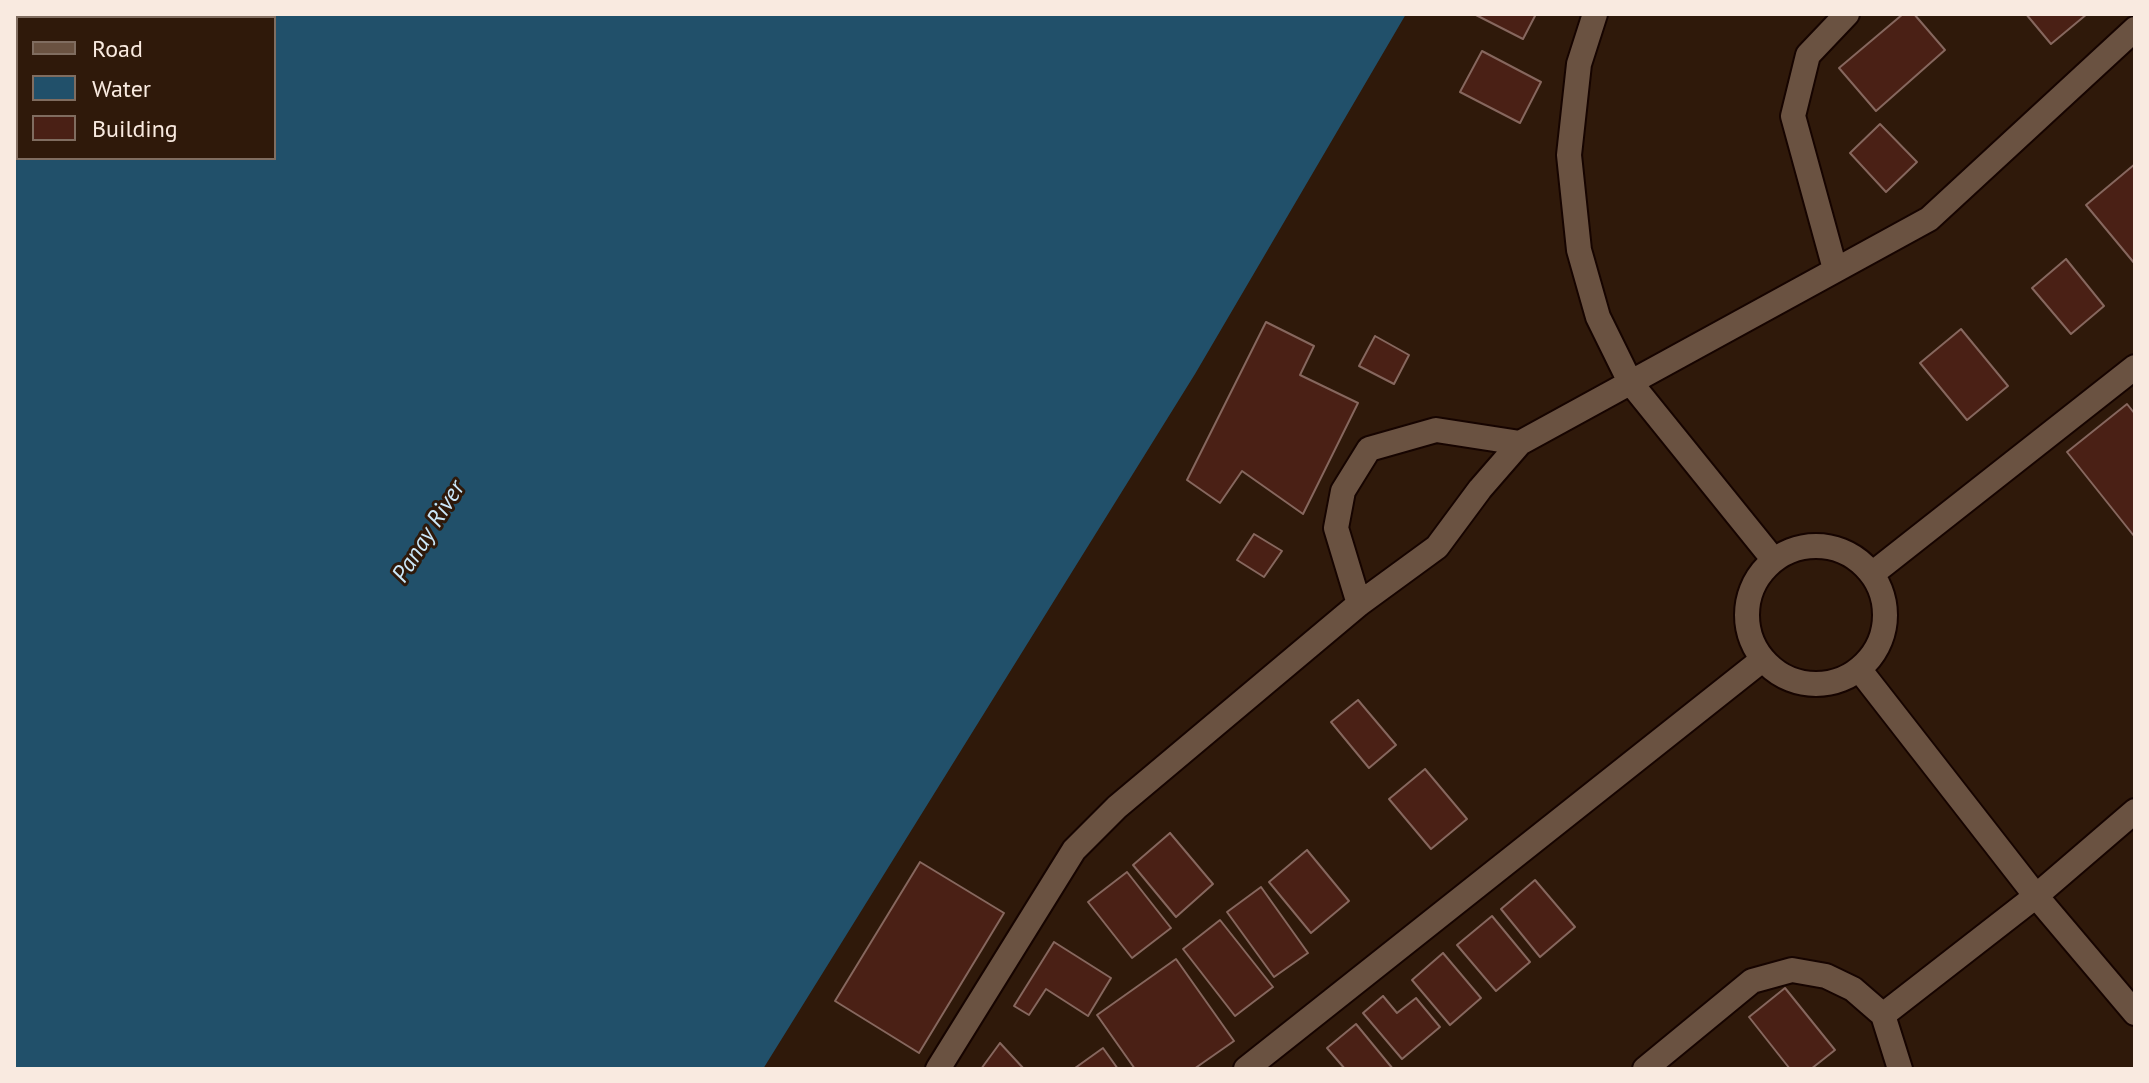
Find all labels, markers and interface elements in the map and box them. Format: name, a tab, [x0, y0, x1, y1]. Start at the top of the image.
legend	[16, 16, 276, 160]
text: Road	[92, 33, 143, 64]
text: Water	[92, 73, 151, 104]
text: Building	[92, 113, 178, 144]
water label: Panay River	[387, 476, 471, 588]

